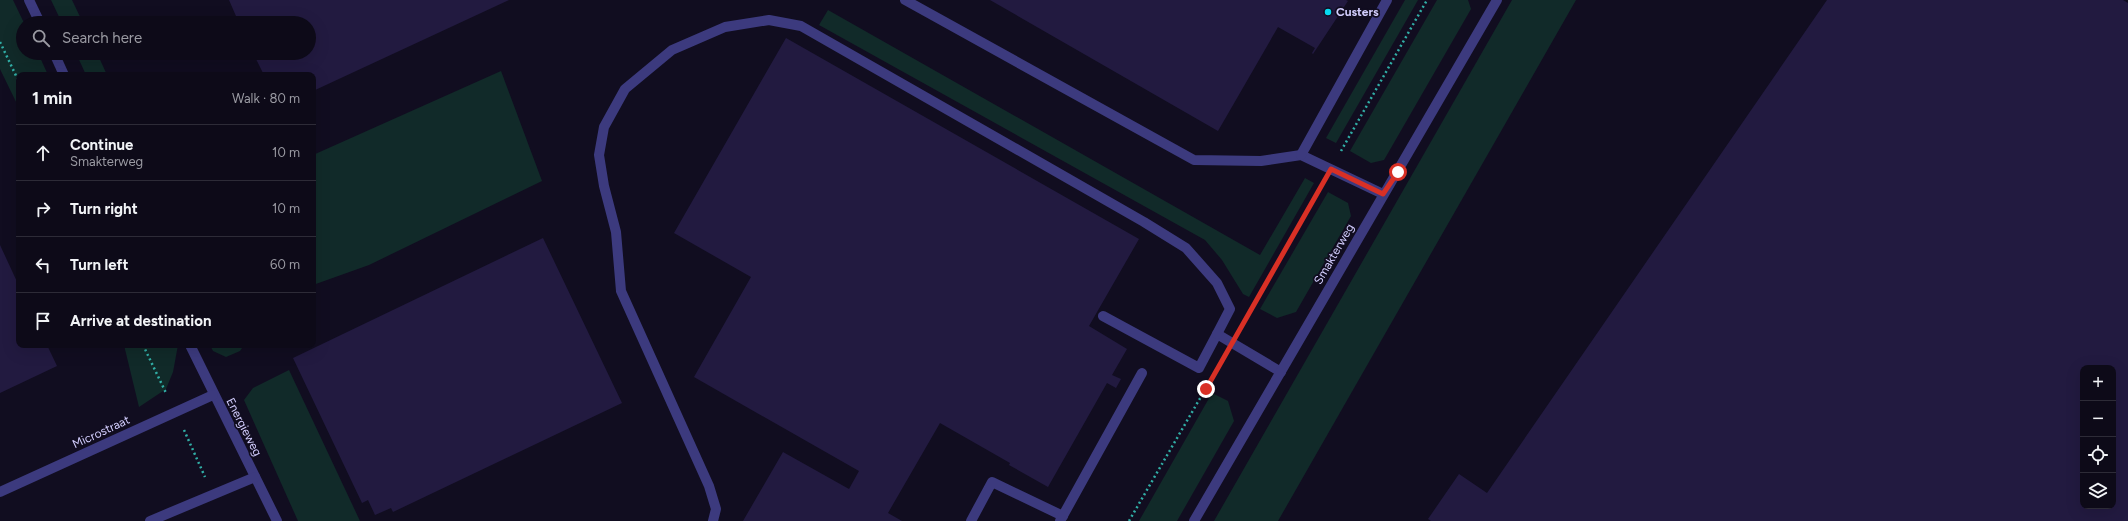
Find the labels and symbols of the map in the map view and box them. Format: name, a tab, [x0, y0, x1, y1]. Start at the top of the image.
place label: Custers	[1336, 5, 1379, 19]
marker: Custers	[1323, 7, 1333, 17]
route start	[1389, 163, 1407, 181]
street label: Smakterweg	[1311, 221, 1357, 287]
route end	[1197, 380, 1215, 398]
street label: Energieweg	[223, 396, 265, 458]
street label: Microstraat	[70, 412, 132, 451]

